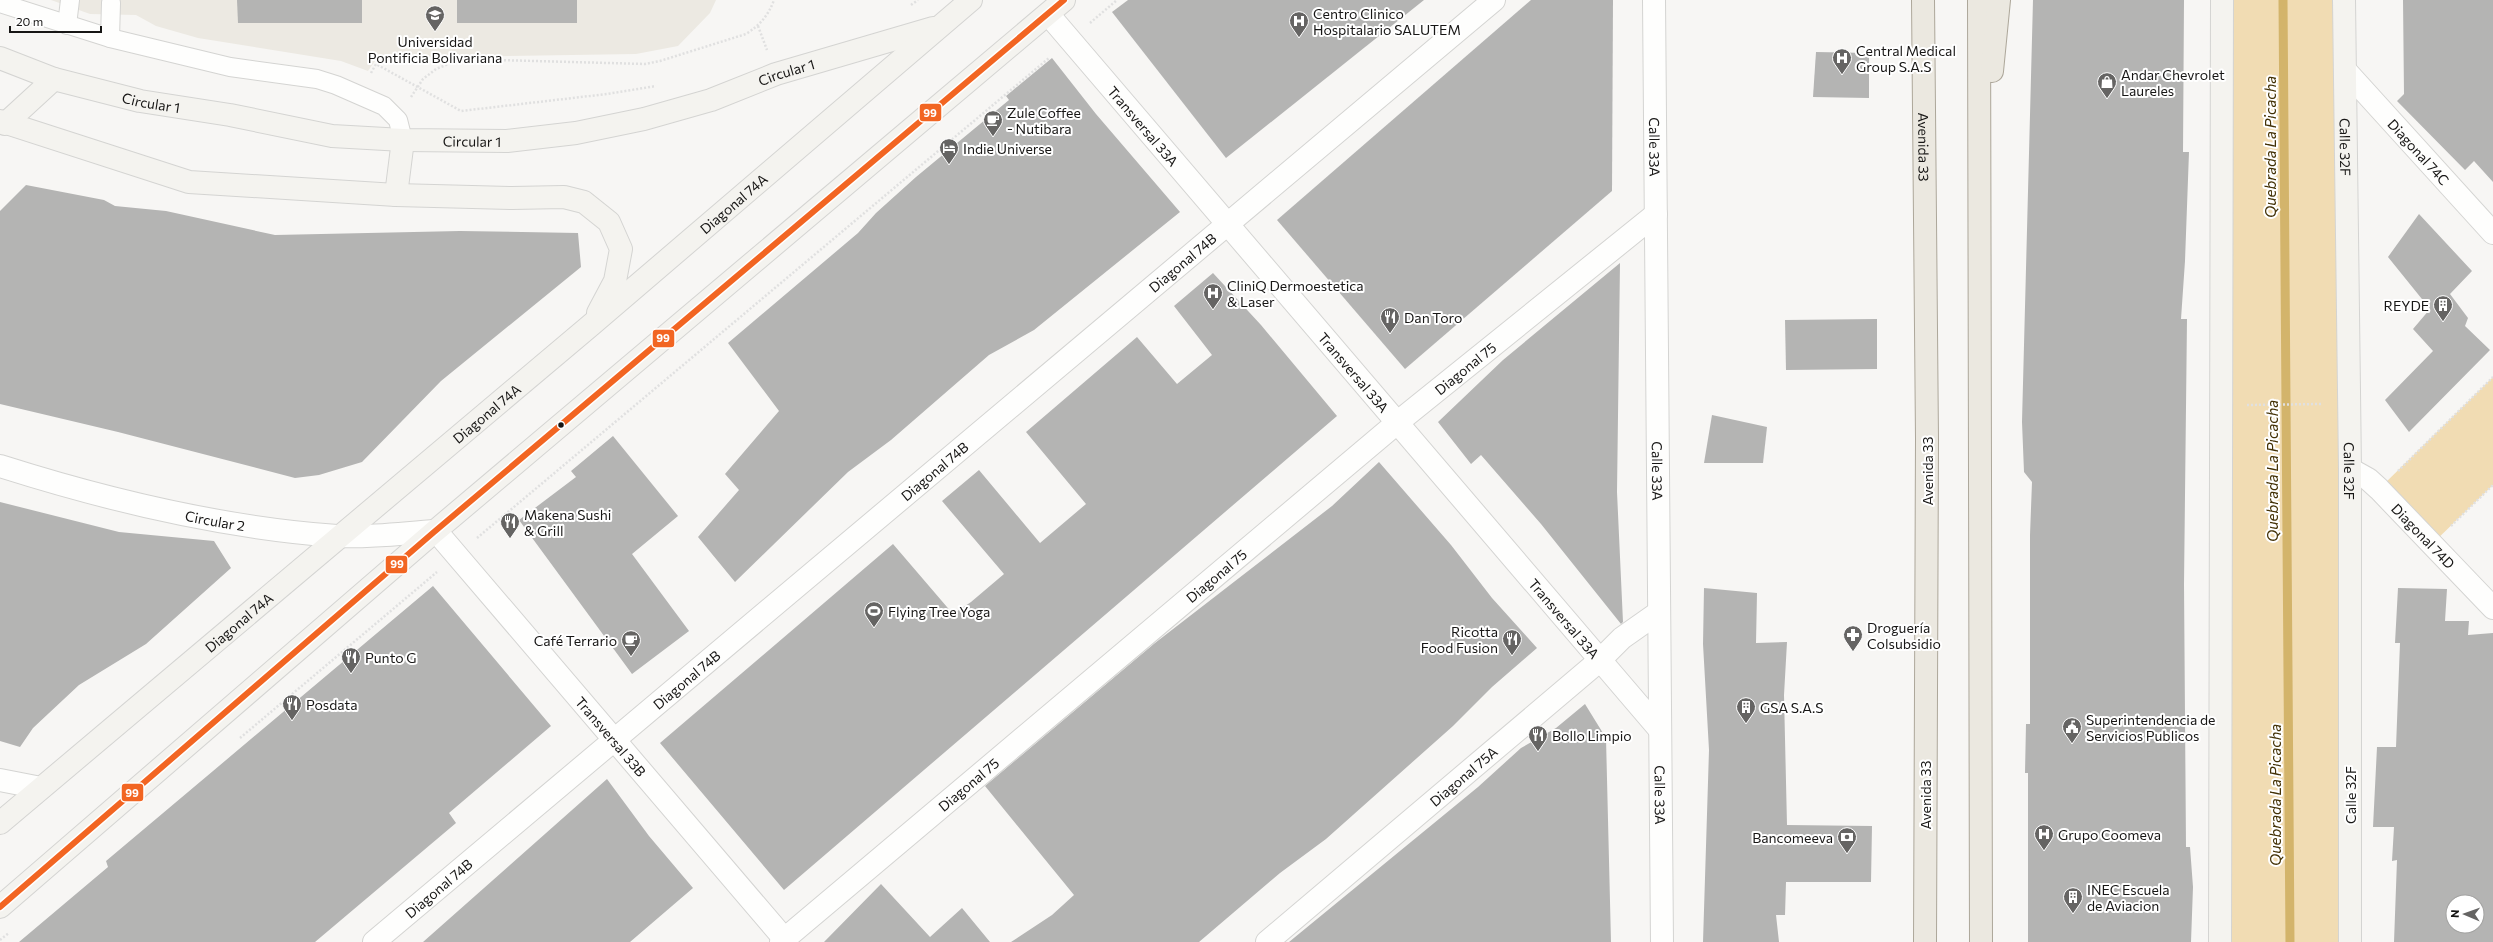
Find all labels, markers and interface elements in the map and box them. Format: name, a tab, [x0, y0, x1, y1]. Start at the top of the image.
school or university icon: Universidad Pontificia Bolivariana	[424, 4, 446, 32]
place label: Centro Clinico Hospitalario SALUTEM	[1313, 5, 1461, 38]
scale bar	[10, 8, 101, 34]
hospital icon: Centro Clinico Hospitalario SALUTEM	[1288, 10, 1310, 38]
text: 20 m	[16, 14, 43, 28]
place label: Universidad Pontificia Bolivariana	[368, 33, 502, 66]
place label: Central Medical Group S.A.S	[1856, 42, 1956, 75]
hospital icon: Central Medical Group S.A.S	[1831, 47, 1853, 75]
street label: Circular 1	[755, 55, 816, 89]
place label: Andar Chevrolet Laureles	[2121, 66, 2225, 99]
shop icon: Andar Chevrolet Laureles	[2096, 71, 2118, 99]
water label: Quebrada La Picacha	[2261, 76, 2279, 218]
street label: Transversal 33A	[1105, 82, 1183, 169]
street label: Circular 1	[120, 88, 181, 116]
line badge: 99	[919, 103, 942, 122]
place label: Zule Coffee - Nutibara	[1007, 104, 1081, 137]
text: 99	[923, 106, 937, 119]
cafe icon: Zule Coffee - Nutibara	[982, 109, 1004, 137]
street label: Avenida 33	[1916, 112, 1933, 182]
street label: Diagonal 74C	[2385, 115, 2453, 188]
street label: Calle 33A	[1646, 117, 1664, 177]
street label: Calle 32F	[2337, 118, 2355, 176]
street label: Circular 1	[443, 132, 501, 149]
hotel icon: Indie Universe	[938, 137, 960, 165]
place label: Indie Universe	[963, 140, 1052, 157]
street label: Diagonal 74A	[696, 170, 771, 237]
street label: Diagonal 74B	[1145, 229, 1219, 295]
place label: CliniQ Dermoestetica & Laser	[1227, 277, 1364, 310]
hospital icon: CliniQ Dermoestetica & Laser	[1202, 282, 1224, 310]
building icon: REYDE	[2432, 294, 2454, 322]
place label: REYDE	[2384, 297, 2429, 314]
restaurant icon: Dan Toro	[1379, 306, 1401, 334]
place label: Dan Toro	[1404, 309, 1462, 326]
line badge: 99	[652, 329, 675, 348]
street label: Transversal 33A	[1315, 329, 1393, 416]
text: 99	[656, 331, 670, 344]
street label: Diagonal 75	[1431, 338, 1499, 398]
street label: Diagonal 74A	[449, 380, 524, 447]
water label: Quebrada La Picacha	[2263, 400, 2281, 542]
unlabelled marker	[556, 420, 566, 430]
street label: Avenida 33	[1919, 436, 1936, 506]
street label: Diagonal 74B	[897, 438, 971, 504]
street label: Calle 33A	[1649, 441, 1667, 501]
street label: Calle 32F	[2341, 442, 2359, 500]
street label: Diagonal 74D	[2388, 499, 2459, 572]
street label: Circular 2	[184, 506, 246, 534]
place label: Makena Sushi & Grill	[524, 506, 611, 539]
restaurant icon: Makena Sushi & Grill	[499, 511, 521, 539]
street label: Diagonal 75	[1182, 545, 1250, 606]
line badge: 99	[385, 555, 408, 574]
text: 99	[390, 557, 404, 570]
street label: Transversal 33A	[1526, 575, 1604, 662]
street label: Diagonal 74A	[201, 588, 276, 655]
sports icon: Flying Tree Yoga	[863, 600, 885, 628]
place label: Flying Tree Yoga	[888, 603, 990, 620]
place label: Droguería Colsubsidio	[1867, 619, 1941, 652]
place label: Ricotta Food Fusion	[1421, 623, 1498, 656]
pharmacy icon: Droguería Colsubsidio	[1842, 624, 1864, 652]
restaurant icon: Ricotta Food Fusion	[1501, 628, 1523, 656]
cafe icon: Café Terrario	[620, 629, 642, 657]
place label: Café Terrario	[534, 632, 617, 649]
restaurant icon: Punto G	[340, 646, 362, 674]
street label: Diagonal 74B	[649, 646, 723, 713]
place label: Punto G	[365, 649, 417, 666]
restaurant icon: Posdata	[281, 693, 303, 721]
street label: Transversal 33B	[572, 693, 650, 780]
place label: Posdata	[306, 696, 358, 713]
building icon: GSA S.A.S	[1735, 696, 1757, 724]
place label: GSA S.A.S	[1760, 699, 1824, 716]
place label: Superintendencia de Servicios Publicos	[2086, 711, 2215, 744]
public building icon: Superintendencia de Servicios Publicos	[2061, 716, 2083, 744]
restaurant icon: Bollo Limpio	[1527, 724, 1549, 752]
water label: Quebrada La Picacha	[2266, 724, 2284, 866]
place label: Bollo Limpio	[1552, 727, 1632, 744]
street label: Diagonal 75A	[1426, 742, 1501, 809]
street label: Diagonal 75	[935, 754, 1002, 814]
street label: Avenida 33	[1917, 760, 1934, 830]
street label: Calle 33A	[1652, 765, 1670, 825]
street label: Calle 32F	[2342, 766, 2359, 824]
line badge: 99	[121, 783, 144, 802]
text: 99	[125, 786, 139, 799]
hospital icon: Grupo Coomeva	[2033, 823, 2055, 851]
bank icon: Bancomeeva	[1836, 826, 1858, 854]
place label: Grupo Coomeva	[2058, 826, 2161, 843]
place label: Bancomeeva	[1752, 829, 1833, 846]
street label: Diagonal 74B	[401, 855, 475, 921]
place label: INEC Escuela de Aviacion	[2087, 881, 2170, 914]
building icon: INEC Escuela de Aviacion	[2062, 886, 2084, 914]
north arrow	[2445, 894, 2485, 934]
text: N	[2448, 909, 2461, 918]

